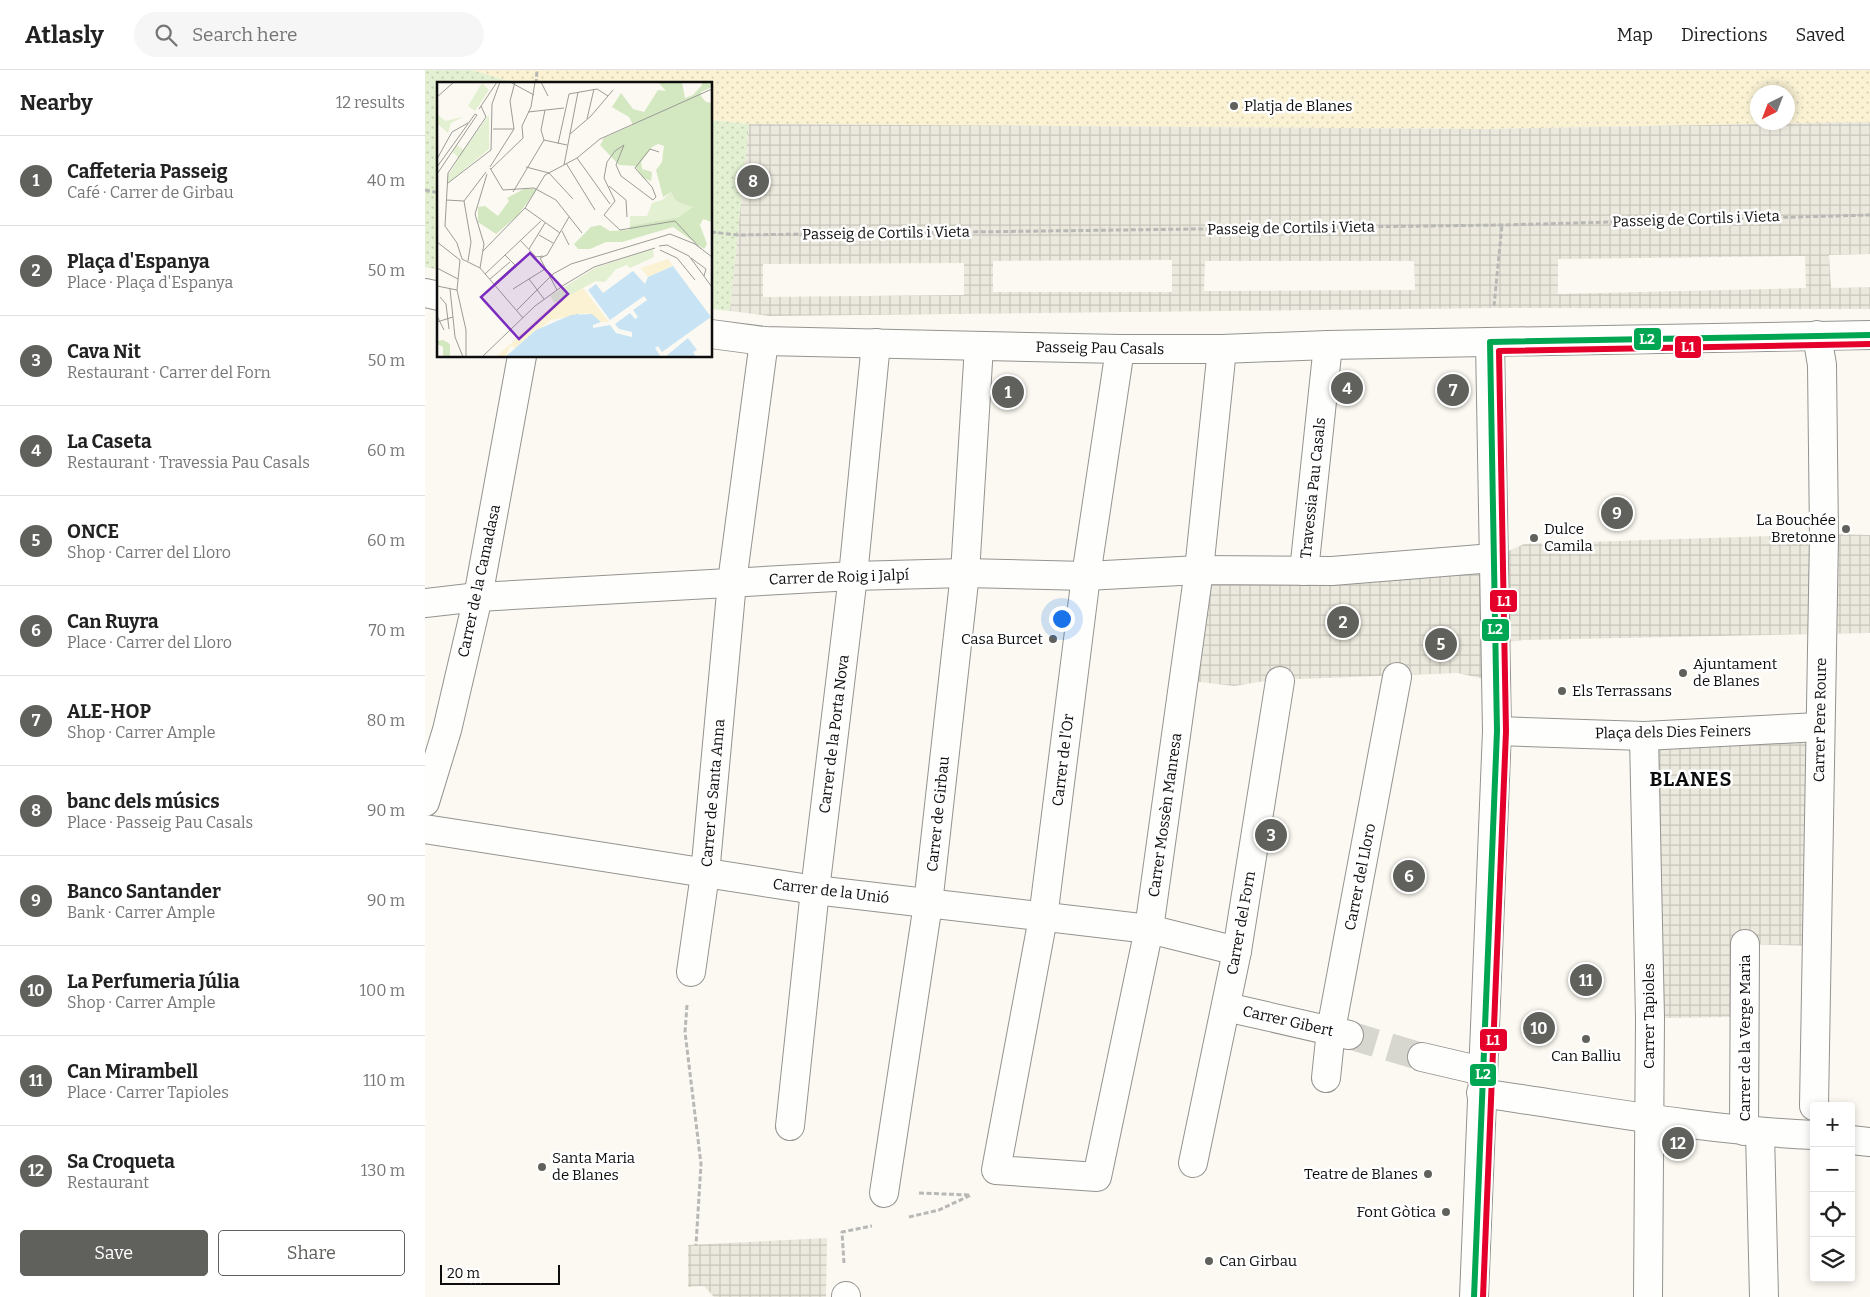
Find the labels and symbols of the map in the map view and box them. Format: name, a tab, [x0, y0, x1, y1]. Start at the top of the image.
inset map	[437, 82, 713, 358]
north arrow	[1750, 85, 1795, 130]
place label: Platja de Blanes	[1244, 97, 1352, 115]
marker: Platja de Blanes	[1228, 100, 1240, 112]
pin: 8	[737, 162, 769, 200]
street label: Passeig de Cortils i Vieta	[1612, 207, 1780, 231]
street label: Passeig de Cortils i Vieta	[1207, 218, 1375, 238]
street label: Passeig de Cortils i Vieta	[802, 223, 970, 243]
line badge: L2	[1633, 327, 1662, 351]
text: L2	[1639, 331, 1655, 348]
line badge: L1	[1674, 335, 1702, 359]
street label: Passeig Pau Casals	[1036, 338, 1164, 358]
text: L1	[1681, 339, 1695, 356]
pin: 4	[1331, 369, 1363, 407]
pin: 7	[1437, 371, 1469, 409]
pin: 1	[992, 373, 1024, 411]
street label: Travessia Pau Casals	[1297, 417, 1329, 559]
pin: 9	[1601, 494, 1633, 532]
street label: Carrer de la Camadasa	[454, 503, 504, 659]
place label: La Bouchée Bretonne	[1756, 511, 1836, 546]
place label: Dulce Camila	[1544, 520, 1593, 555]
marker: La Bouchée Bretonne	[1840, 523, 1852, 535]
marker: Dulce Camila	[1528, 532, 1540, 544]
street label: Carrer de Roig i Jalpí	[769, 566, 910, 588]
line badge: L1	[1489, 589, 1518, 613]
text: L1	[1497, 593, 1511, 610]
pin: 2	[1327, 603, 1359, 641]
your location	[1049, 606, 1075, 632]
line badge: L2	[1481, 618, 1510, 642]
text: L2	[1487, 621, 1503, 638]
pin: 5	[1425, 625, 1457, 663]
place label: Casa Burcet	[961, 630, 1044, 648]
marker: Casa Burcet	[1047, 633, 1059, 645]
street label: Carrer de la Porta Nova	[815, 654, 853, 814]
place label: Ajuntament de Blanes	[1693, 655, 1778, 690]
street label: Carrer Pere Roure	[1810, 658, 1830, 782]
marker: Ajuntament de Blanes	[1677, 667, 1689, 679]
place label: Els Terrassans	[1572, 682, 1672, 700]
marker: Els Terrassans	[1556, 685, 1568, 697]
street label: Carrer de l'Or	[1048, 712, 1078, 807]
street label: Carrer de Santa Anna	[698, 718, 728, 868]
street label: Plaça dels Dies Feiners	[1595, 722, 1751, 742]
street label: Carrer Mossèn Manresa	[1145, 732, 1185, 898]
street label: Carrer de Girbau	[923, 755, 953, 873]
district label: BLANES	[1649, 767, 1733, 791]
pin: 3	[1255, 816, 1287, 854]
street label: Carrer del Lloro	[1341, 822, 1379, 932]
pin: 6	[1393, 857, 1425, 895]
street label: Carrer del Forn	[1223, 869, 1259, 976]
street label: Carrer de la Unió	[772, 875, 890, 907]
street label: Carrer de la Verge Maria	[1736, 955, 1754, 1122]
pin: 11	[1570, 961, 1602, 999]
street label: Carrer Tapioles	[1640, 963, 1658, 1069]
street label: Carrer Gibert	[1241, 1002, 1336, 1040]
pin: 10	[1523, 1009, 1555, 1047]
line badge: L1	[1479, 1028, 1508, 1052]
text: L1	[1486, 1032, 1500, 1049]
marker: Can Balliu	[1580, 1033, 1592, 1045]
place label: Can Balliu	[1551, 1047, 1621, 1065]
line badge: L2	[1469, 1063, 1497, 1087]
text: L2	[1475, 1066, 1491, 1083]
pin: 12	[1662, 1124, 1694, 1162]
place label: Santa Maria de Blanes	[552, 1149, 635, 1184]
marker: Santa Maria de Blanes	[536, 1161, 548, 1173]
place label: Teatre de Blanes	[1304, 1165, 1418, 1183]
marker: Teatre de Blanes	[1422, 1168, 1434, 1180]
place label: Font Gòtica	[1357, 1203, 1436, 1221]
marker: Font Gòtica	[1440, 1206, 1452, 1218]
place label: Can Girbau	[1219, 1252, 1297, 1270]
marker: Can Girbau	[1203, 1255, 1215, 1267]
scale bar	[440, 1262, 560, 1285]

